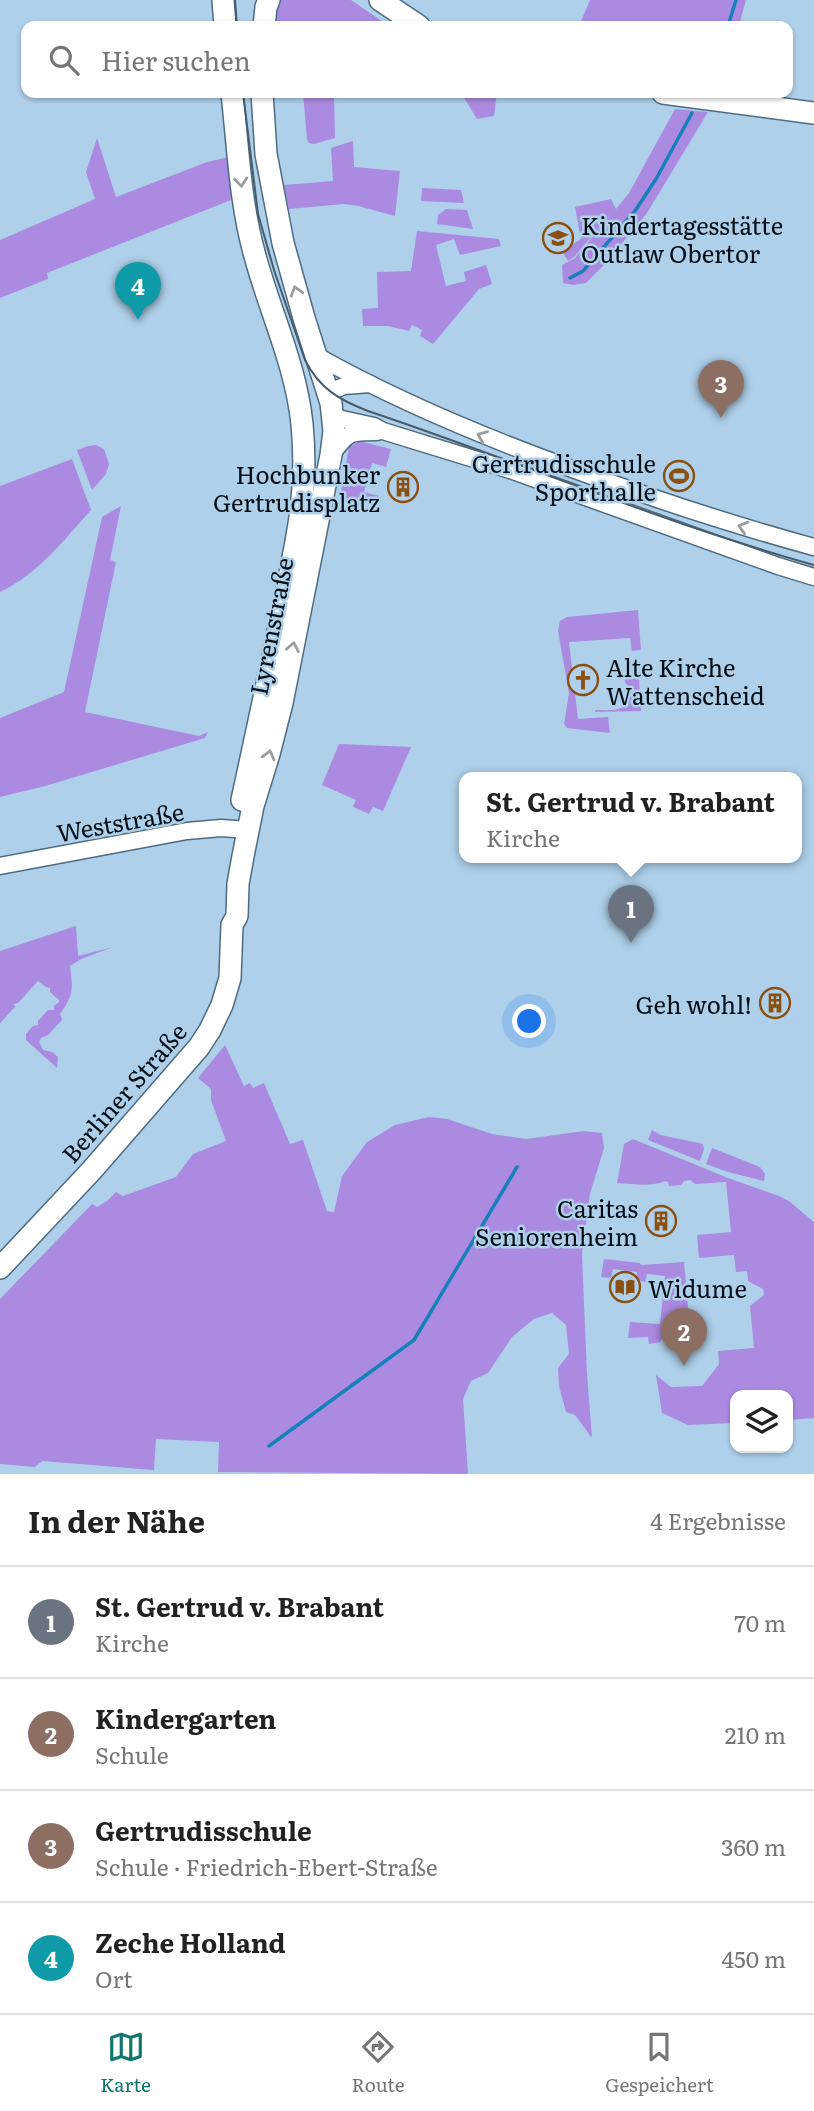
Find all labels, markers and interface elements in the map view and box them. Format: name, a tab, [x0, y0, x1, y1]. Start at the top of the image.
search box	[21, 21, 793, 98]
text: Hier suchen	[101, 40, 251, 79]
icon: search	[45, 41, 83, 79]
one-way arrow	[234, 176, 249, 188]
place label: Kindertagesstätte Outlaw Obertor	[581, 207, 783, 270]
school or university icon: Kindertagesstätte Outlaw Obertor	[541, 221, 575, 255]
pin: 4	[115, 262, 161, 320]
one-way arrow	[289, 285, 304, 297]
pin: 3	[698, 360, 744, 418]
one-way arrow	[477, 430, 489, 444]
place label: Gertrudisschule Sporthalle	[472, 445, 656, 508]
place label: Hochbunker Gertrudisplatz	[213, 456, 381, 519]
sports icon: Gertrudisschule Sporthalle	[662, 459, 696, 493]
building icon: Hochbunker Gertrudisplatz	[386, 470, 420, 504]
one-way arrow	[737, 521, 749, 536]
street label: Lyrenstraße	[240, 554, 300, 698]
one-way arrow	[285, 641, 300, 653]
place label: Alte Kirche Wattenscheid	[606, 649, 765, 712]
church icon: Alte Kirche Wattenscheid	[566, 663, 600, 697]
one-way arrow	[260, 749, 275, 761]
popup	[459, 772, 802, 863]
text: St. Gertrud v. Brabant	[486, 781, 775, 820]
street label: Weststraße	[54, 793, 186, 849]
text: Kirche	[486, 820, 560, 854]
pin: 1	[608, 885, 654, 943]
place label: Geh wohl!	[636, 986, 752, 1021]
building icon: Geh wohl!	[758, 986, 792, 1020]
your location	[512, 1004, 546, 1038]
street label: Berliner Straße	[52, 1014, 194, 1170]
place label: Caritas Seniorenheim	[475, 1190, 638, 1253]
building icon: Caritas Seniorenheim	[644, 1204, 678, 1238]
library icon: Widume	[608, 1270, 642, 1304]
place label: Widume	[648, 1270, 747, 1305]
pin: 2	[661, 1308, 707, 1366]
map controls	[730, 1390, 793, 1453]
button: layers	[730, 1390, 793, 1453]
text: In der Nähe	[28, 1498, 205, 1542]
text: 4 Ergebnisse	[650, 1503, 786, 1537]
text: St. Gertrud v. Brabant	[95, 1586, 384, 1625]
text: 1	[46, 1605, 56, 1639]
text: 70 m	[734, 1605, 786, 1639]
text: Kirche	[95, 1625, 169, 1659]
text: Kindergarten	[95, 1698, 276, 1737]
text: 2	[45, 1717, 57, 1751]
text: 210 m	[725, 1717, 786, 1751]
text: Schule	[95, 1737, 169, 1771]
text: Gertrudisschule	[95, 1810, 312, 1849]
text: 3	[45, 1829, 57, 1863]
text: 360 m	[721, 1829, 786, 1863]
text: Schule · Friedrich-Ebert-Straße	[95, 1849, 438, 1883]
text: Zeche Holland	[95, 1922, 286, 1961]
text: 4	[44, 1941, 58, 1975]
text: 450 m	[721, 1941, 786, 1975]
text: Ort	[95, 1961, 133, 1995]
tab: Karte	[100, 2028, 151, 2098]
tab: Route	[351, 2028, 405, 2098]
tab: Gespeichert	[605, 2028, 714, 2098]

